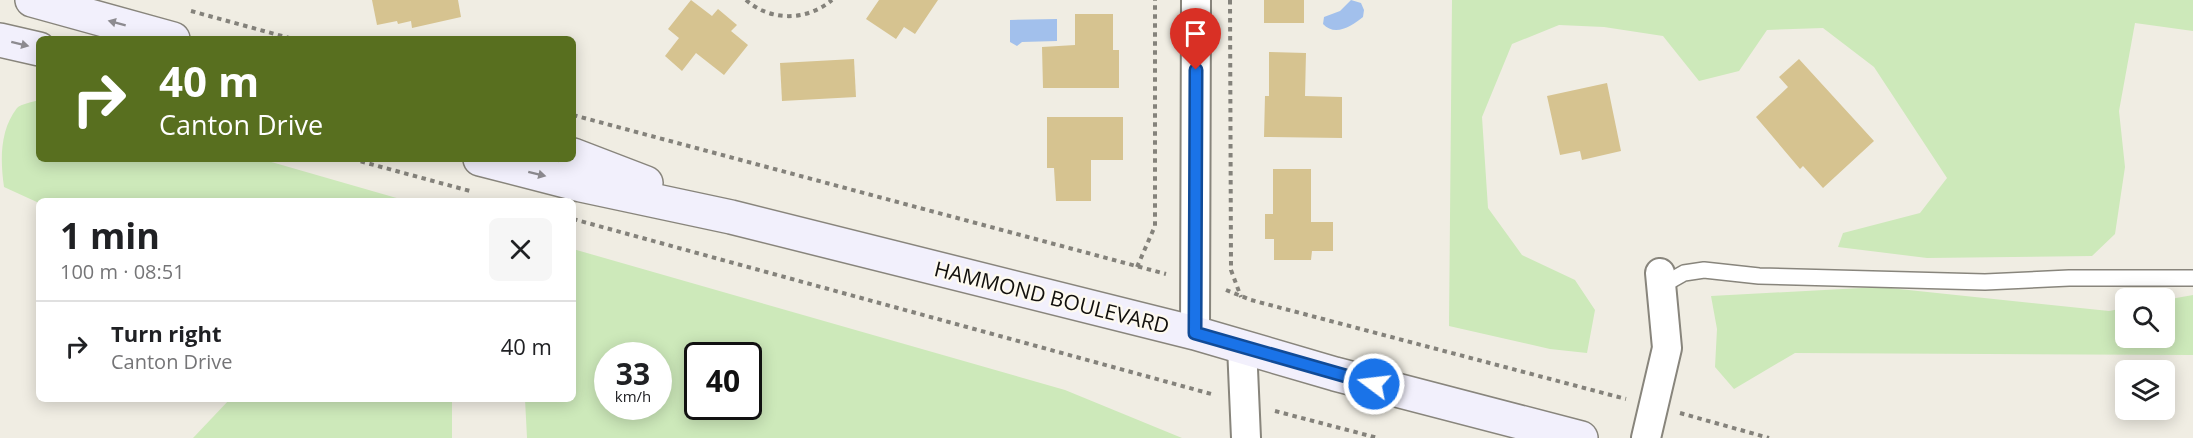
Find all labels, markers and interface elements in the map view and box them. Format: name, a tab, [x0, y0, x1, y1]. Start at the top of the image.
pin	[1170, 8, 1221, 70]
icon: arrive	[1179, 17, 1212, 50]
one-way arrow	[108, 18, 126, 28]
one-way arrow	[10, 40, 29, 50]
text: 40 m	[159, 52, 259, 109]
icon: right	[60, 60, 138, 138]
text: Canton Drive	[159, 106, 323, 143]
one-way arrow	[528, 169, 546, 179]
text: 1 min	[60, 211, 160, 260]
button: close	[489, 218, 552, 281]
street label: HAMMOND BOULEVARD	[932, 254, 1172, 340]
text: 100 m · 08:51	[60, 258, 185, 285]
map controls	[2115, 288, 2175, 420]
button: search	[2115, 288, 2175, 348]
text: Turn right	[111, 318, 222, 348]
icon: right	[60, 330, 93, 363]
text: 40 m	[501, 331, 552, 361]
speed limit sign: 40	[684, 342, 762, 420]
text: Canton Drive	[111, 348, 233, 375]
position arrow	[1342, 352, 1406, 416]
text: 33	[616, 353, 650, 394]
button: layers	[2115, 360, 2175, 420]
text: km/h	[615, 386, 651, 406]

